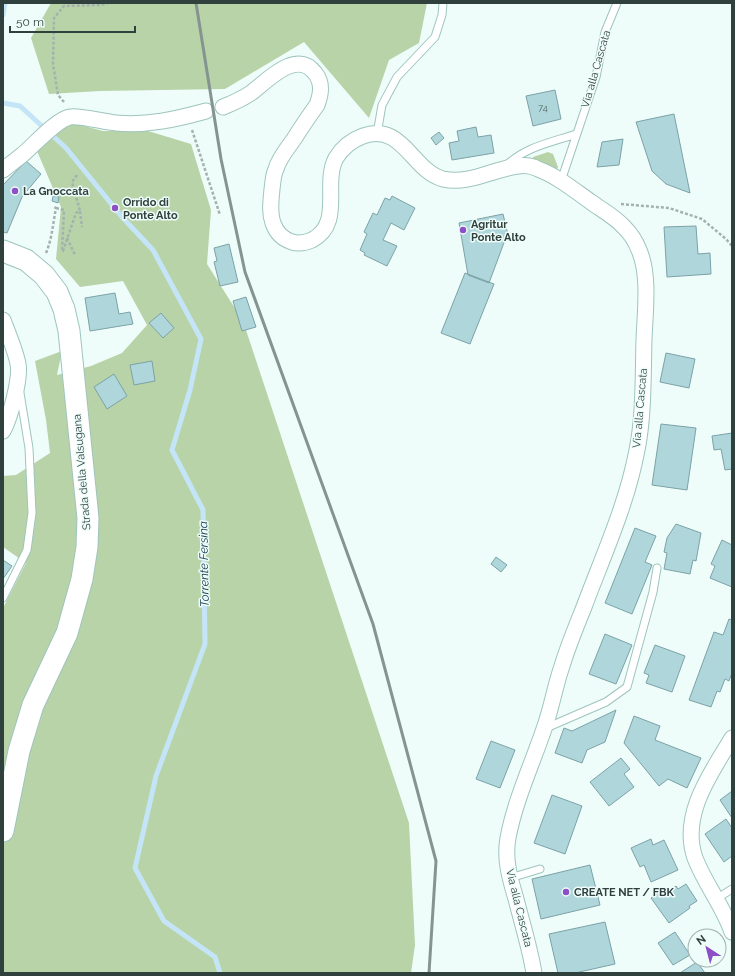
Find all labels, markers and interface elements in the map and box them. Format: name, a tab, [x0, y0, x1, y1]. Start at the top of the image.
scale bar	[10, 8, 135, 34]
text: 50 m	[16, 15, 44, 29]
street label: Via alla Cascata	[579, 29, 613, 109]
house number: 74	[538, 103, 548, 113]
place label: La Gnoccata	[23, 185, 89, 198]
marker: La Gnoccata	[10, 186, 20, 196]
place label: Orrido di Ponte Alto	[123, 196, 178, 222]
marker: Orrido di Ponte Alto	[110, 203, 120, 213]
place label: Agritur Ponte Alto	[471, 218, 526, 244]
marker: Agritur Ponte Alto	[458, 225, 468, 235]
street label: Via alla Cascata	[630, 368, 650, 448]
street label: Strada della Valsugana	[70, 413, 94, 531]
water label: Torrente Fersina	[196, 521, 212, 607]
street label: Via alla Cascata	[503, 868, 535, 948]
place label: CREATE NET / FBK	[574, 886, 674, 899]
marker: CREATE NET / FBK	[561, 887, 571, 897]
north arrow	[687, 928, 727, 968]
text: N	[694, 933, 709, 948]

